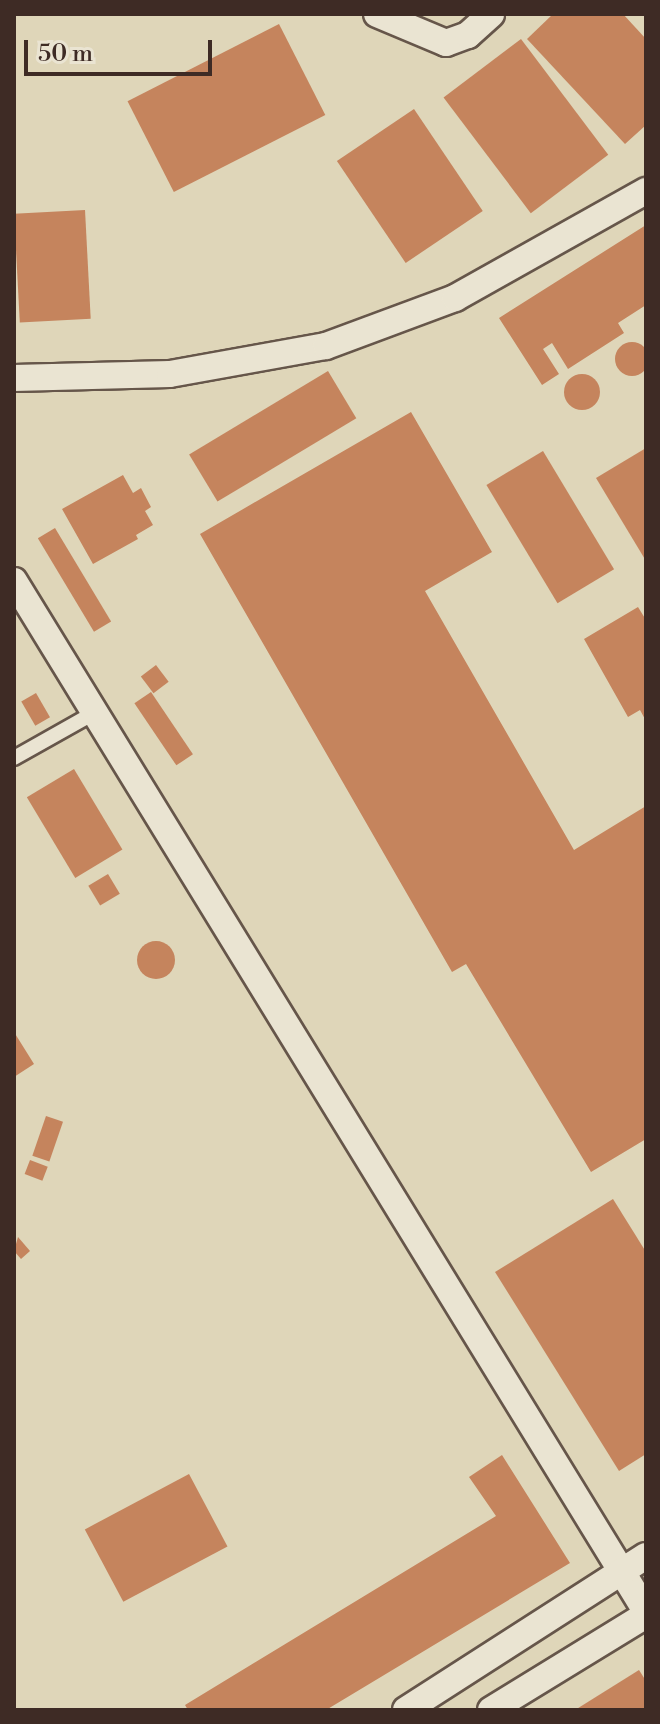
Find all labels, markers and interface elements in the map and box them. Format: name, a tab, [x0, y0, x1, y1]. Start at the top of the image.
scale bar	[28, 24, 216, 74]
text: 50 m	[38, 39, 93, 69]

